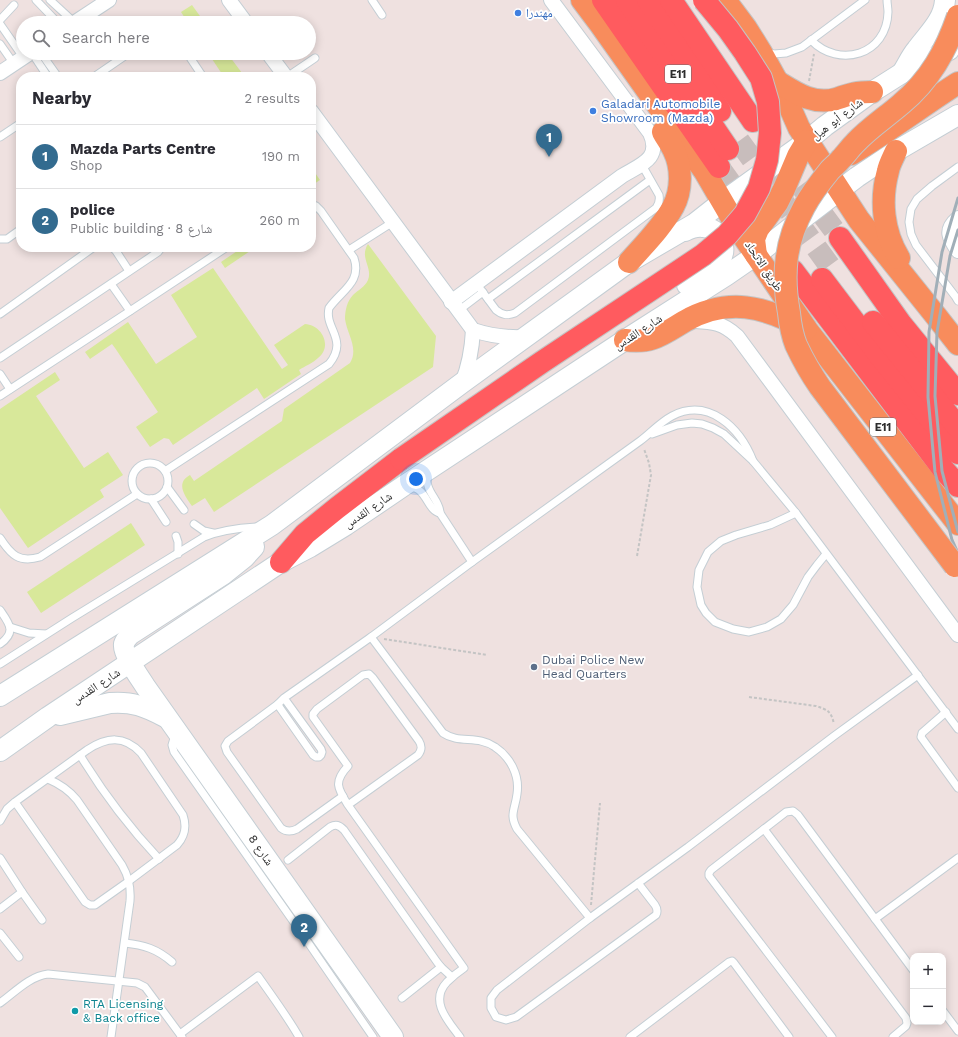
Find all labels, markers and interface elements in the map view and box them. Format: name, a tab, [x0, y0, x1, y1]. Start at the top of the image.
place label: مهندرا	[526, 6, 553, 20]
marker: مهندرا	[513, 8, 523, 18]
search box	[16, 16, 316, 60]
icon: search	[30, 27, 52, 49]
text: Search here	[62, 29, 150, 47]
road number: E11	[665, 65, 691, 83]
text: Nearby	[32, 88, 91, 108]
text: 2 results	[245, 91, 300, 106]
street label: شارع أبو هيل	[809, 95, 866, 144]
place label: Galadari Automobile Showroom (Mazda)	[601, 97, 720, 125]
marker: Galadari Automobile Showroom (Mazda)	[588, 106, 598, 116]
pin: 1	[536, 124, 562, 157]
text: Mazda Parts Centre	[70, 140, 216, 158]
text: 1	[42, 149, 48, 164]
text: 190 m	[262, 149, 300, 164]
text: Shop	[70, 158, 102, 173]
text: police	[70, 201, 115, 219]
text: 2	[41, 213, 49, 228]
text: 260 m	[260, 213, 300, 228]
text: Public building · شارع 8	[70, 221, 212, 236]
street label: طريق الاتحاد	[742, 238, 786, 294]
street label: شارع القدس	[611, 311, 665, 354]
road number: E11	[870, 418, 896, 436]
your location	[406, 469, 426, 489]
street label: شارع القدس	[341, 489, 395, 532]
place label: Dubai Police New Head Quarters	[542, 653, 644, 681]
marker: Dubai Police New Head Quarters	[529, 662, 539, 672]
street label: شارع القدس	[69, 665, 123, 708]
street label: شارع 8	[245, 832, 277, 869]
pin: 2	[291, 914, 317, 947]
map controls	[910, 953, 946, 1025]
button: +	[910, 953, 946, 989]
button: −	[910, 989, 946, 1025]
place label: RTA Licensing & Back office	[83, 997, 164, 1025]
marker: RTA Licensing & Back office	[70, 1006, 80, 1016]

